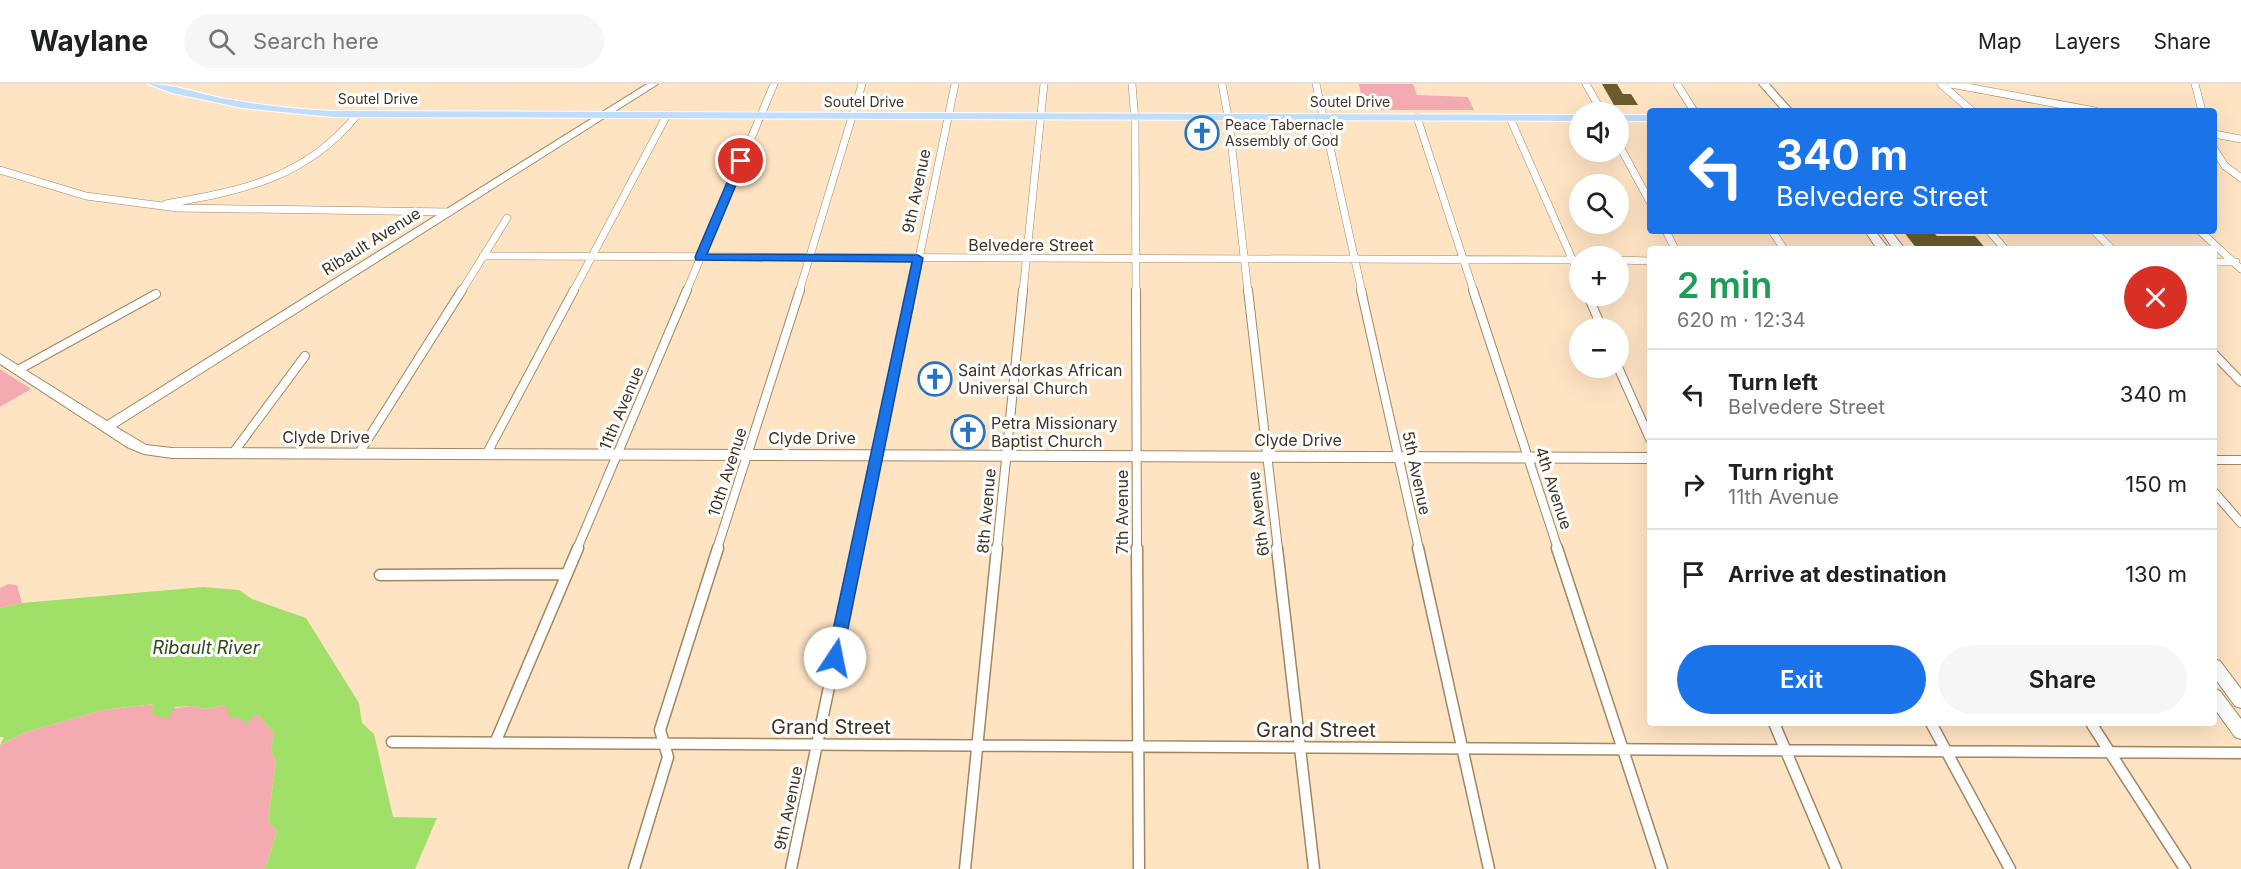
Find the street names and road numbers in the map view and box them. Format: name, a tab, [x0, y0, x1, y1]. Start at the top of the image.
street label: Soutel Drive	[338, 90, 418, 107]
street label: Soutel Drive	[824, 93, 904, 110]
street label: Soutel Drive	[1310, 93, 1390, 110]
street label: 9th Avenue	[897, 147, 935, 235]
street label: Ribault Avenue	[318, 203, 424, 279]
street label: Belvedere Street	[968, 235, 1094, 255]
street label: 11th Avenue	[594, 363, 648, 453]
street label: 10th Avenue	[703, 425, 751, 519]
street label: Clyde Drive	[282, 427, 370, 447]
street label: Clyde Drive	[768, 428, 856, 448]
street label: 5th Avenue	[1398, 429, 1436, 517]
street label: Clyde Drive	[1254, 430, 1342, 450]
street label: 4th Avenue	[1531, 444, 1577, 532]
street label: 8th Avenue	[972, 468, 1000, 554]
street label: 7th Avenue	[1112, 470, 1132, 554]
street label: 6th Avenue	[1243, 470, 1273, 558]
street label: Grand Street	[771, 715, 891, 739]
street label: Grand Street	[1256, 718, 1376, 742]
street label: 9th Avenue	[769, 764, 807, 852]

